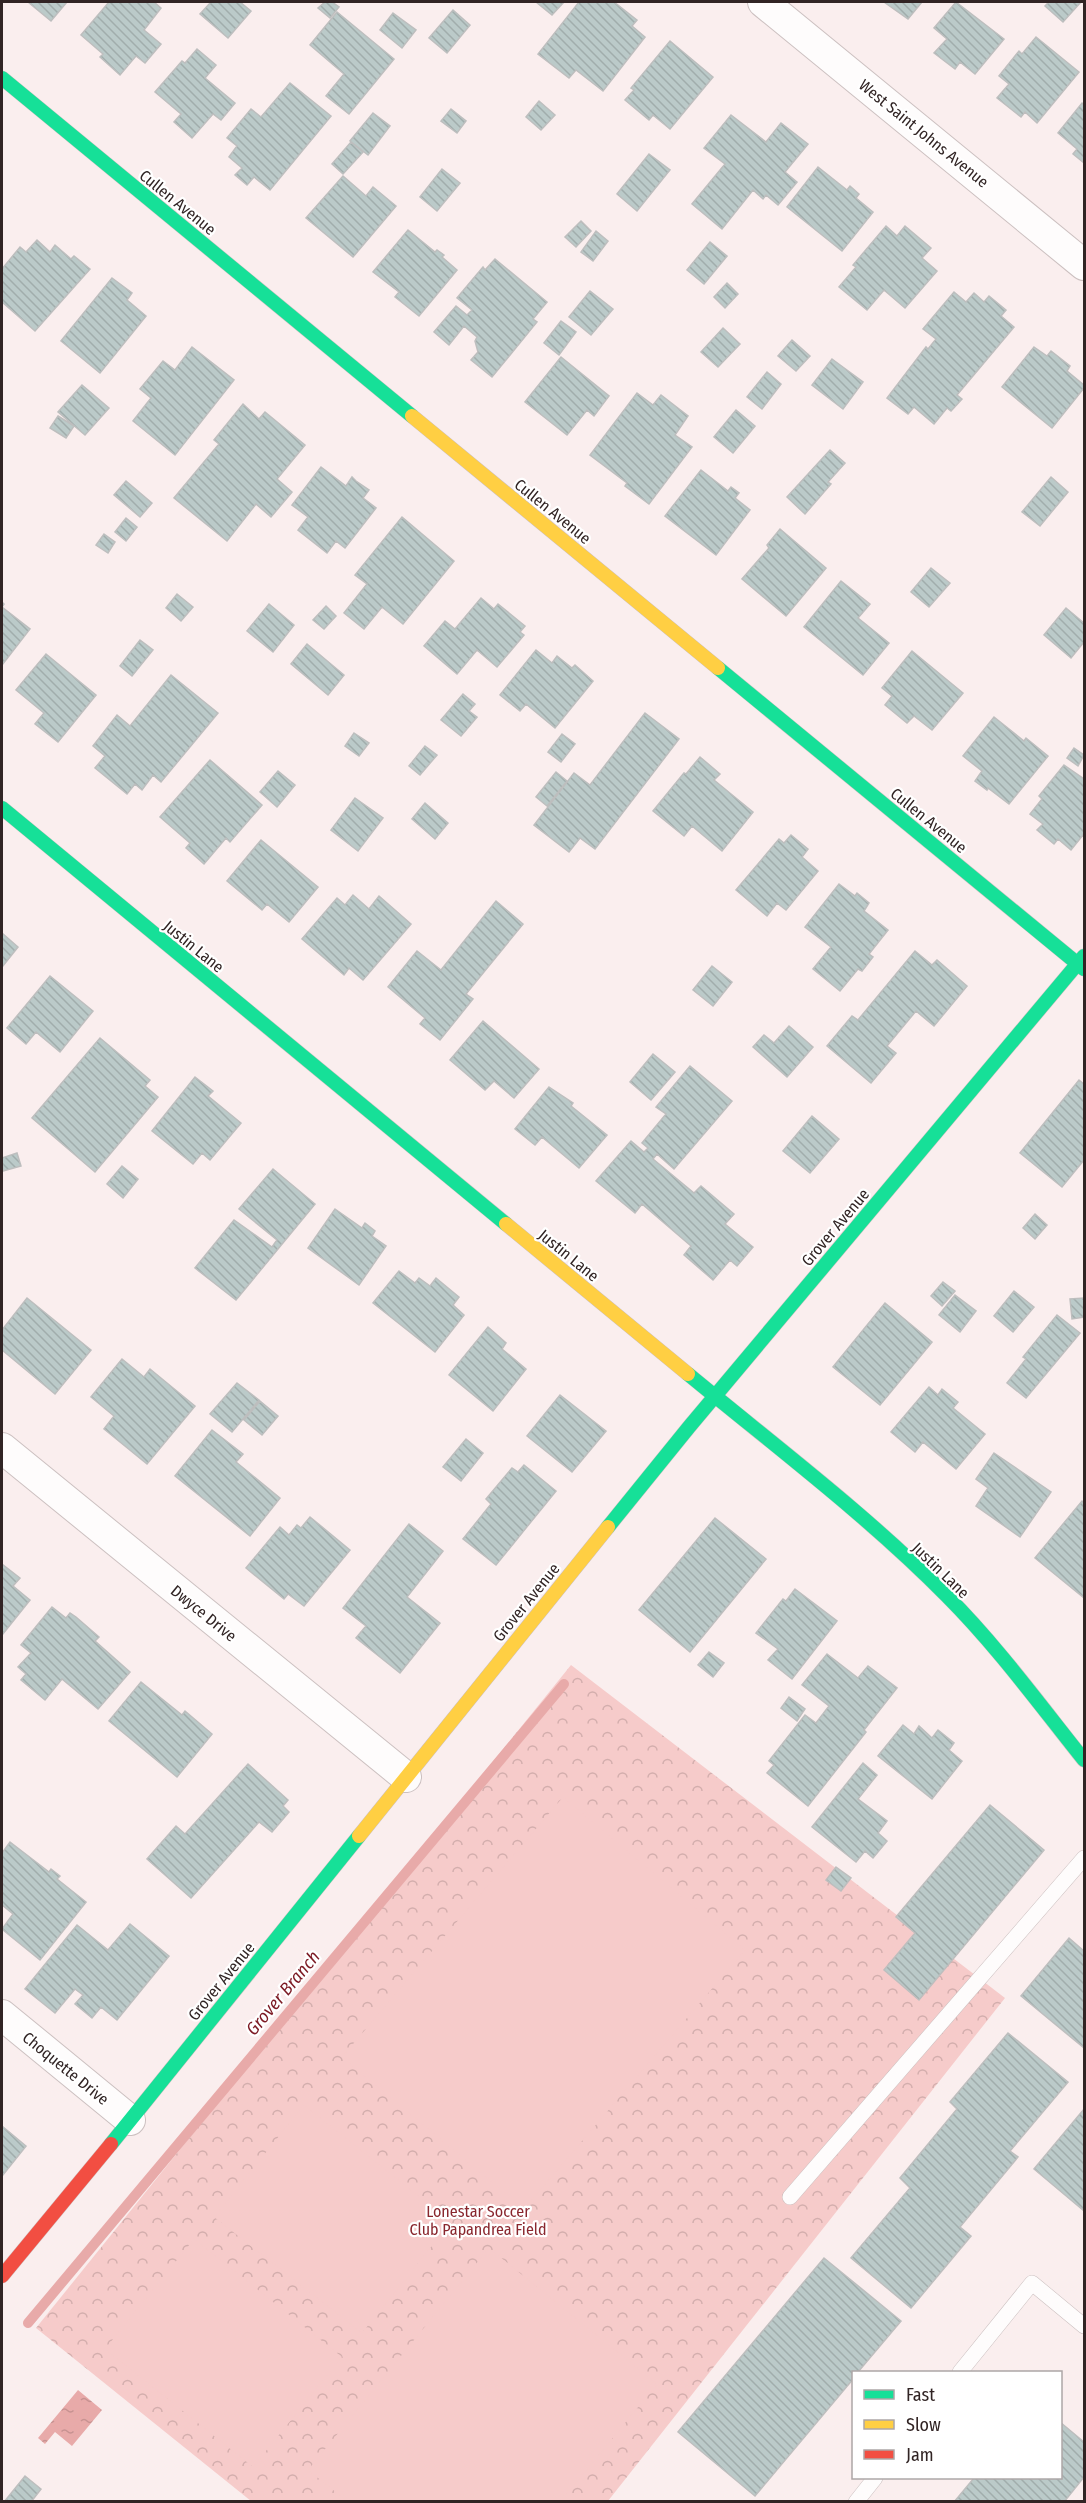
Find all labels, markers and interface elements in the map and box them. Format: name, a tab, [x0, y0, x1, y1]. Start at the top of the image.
street label: West Saint Johns Avenue	[855, 75, 992, 192]
street label: Cullen Avenue	[136, 166, 220, 239]
street label: Cullen Avenue	[511, 475, 595, 548]
street label: Cullen Avenue	[887, 784, 971, 857]
street label: Justin Lane	[160, 916, 228, 977]
street label: Grover Avenue	[798, 1185, 873, 1270]
street label: Justin Lane	[535, 1225, 603, 1286]
street label: Justin Lane	[908, 1538, 973, 1602]
street label: Grover Avenue	[489, 1559, 564, 1645]
street label: Dwyce Drive	[167, 1581, 240, 1646]
street label: Grover Avenue	[184, 1938, 259, 2024]
water label: Grover Branch	[241, 1946, 325, 2040]
street label: Choquette Drive	[19, 2028, 113, 2109]
park label: Lonestar Soccer Club Papandrea Field	[409, 2202, 547, 2239]
legend	[852, 2371, 1062, 2479]
text: Fast	[906, 2384, 935, 2406]
text: Slow	[906, 2414, 941, 2436]
text: Jam	[906, 2444, 934, 2466]

